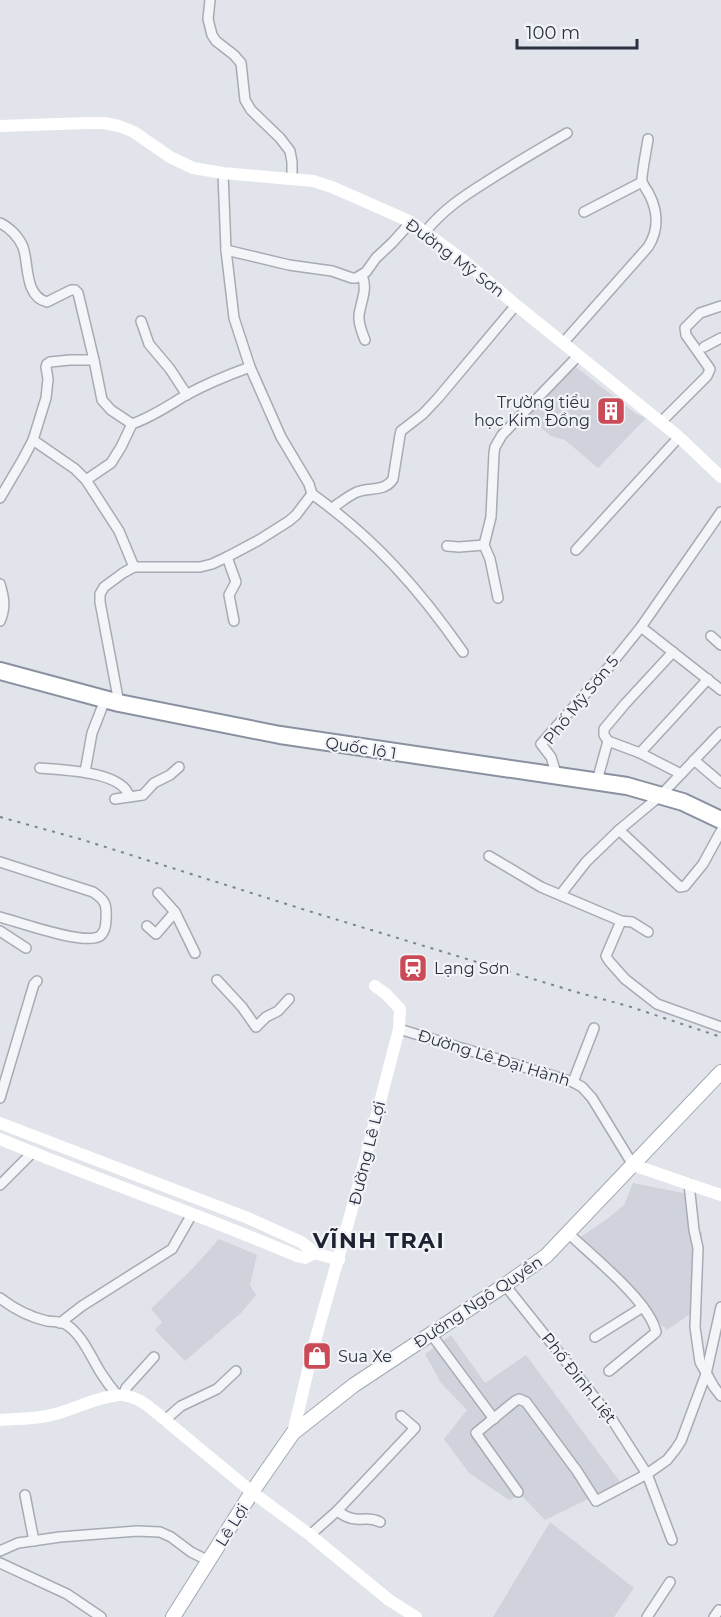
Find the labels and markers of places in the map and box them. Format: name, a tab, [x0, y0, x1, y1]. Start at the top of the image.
place label: Trường tiểu học Kim Đồng	[474, 393, 590, 430]
building icon: Trường tiểu học Kim Đồng	[595, 395, 627, 427]
station icon: Lạng Sơn	[397, 952, 429, 984]
place label: Lạng Sơn	[434, 959, 510, 978]
shop icon: Sua Xe	[301, 1340, 333, 1372]
place label: Sua Xe	[338, 1347, 392, 1366]

